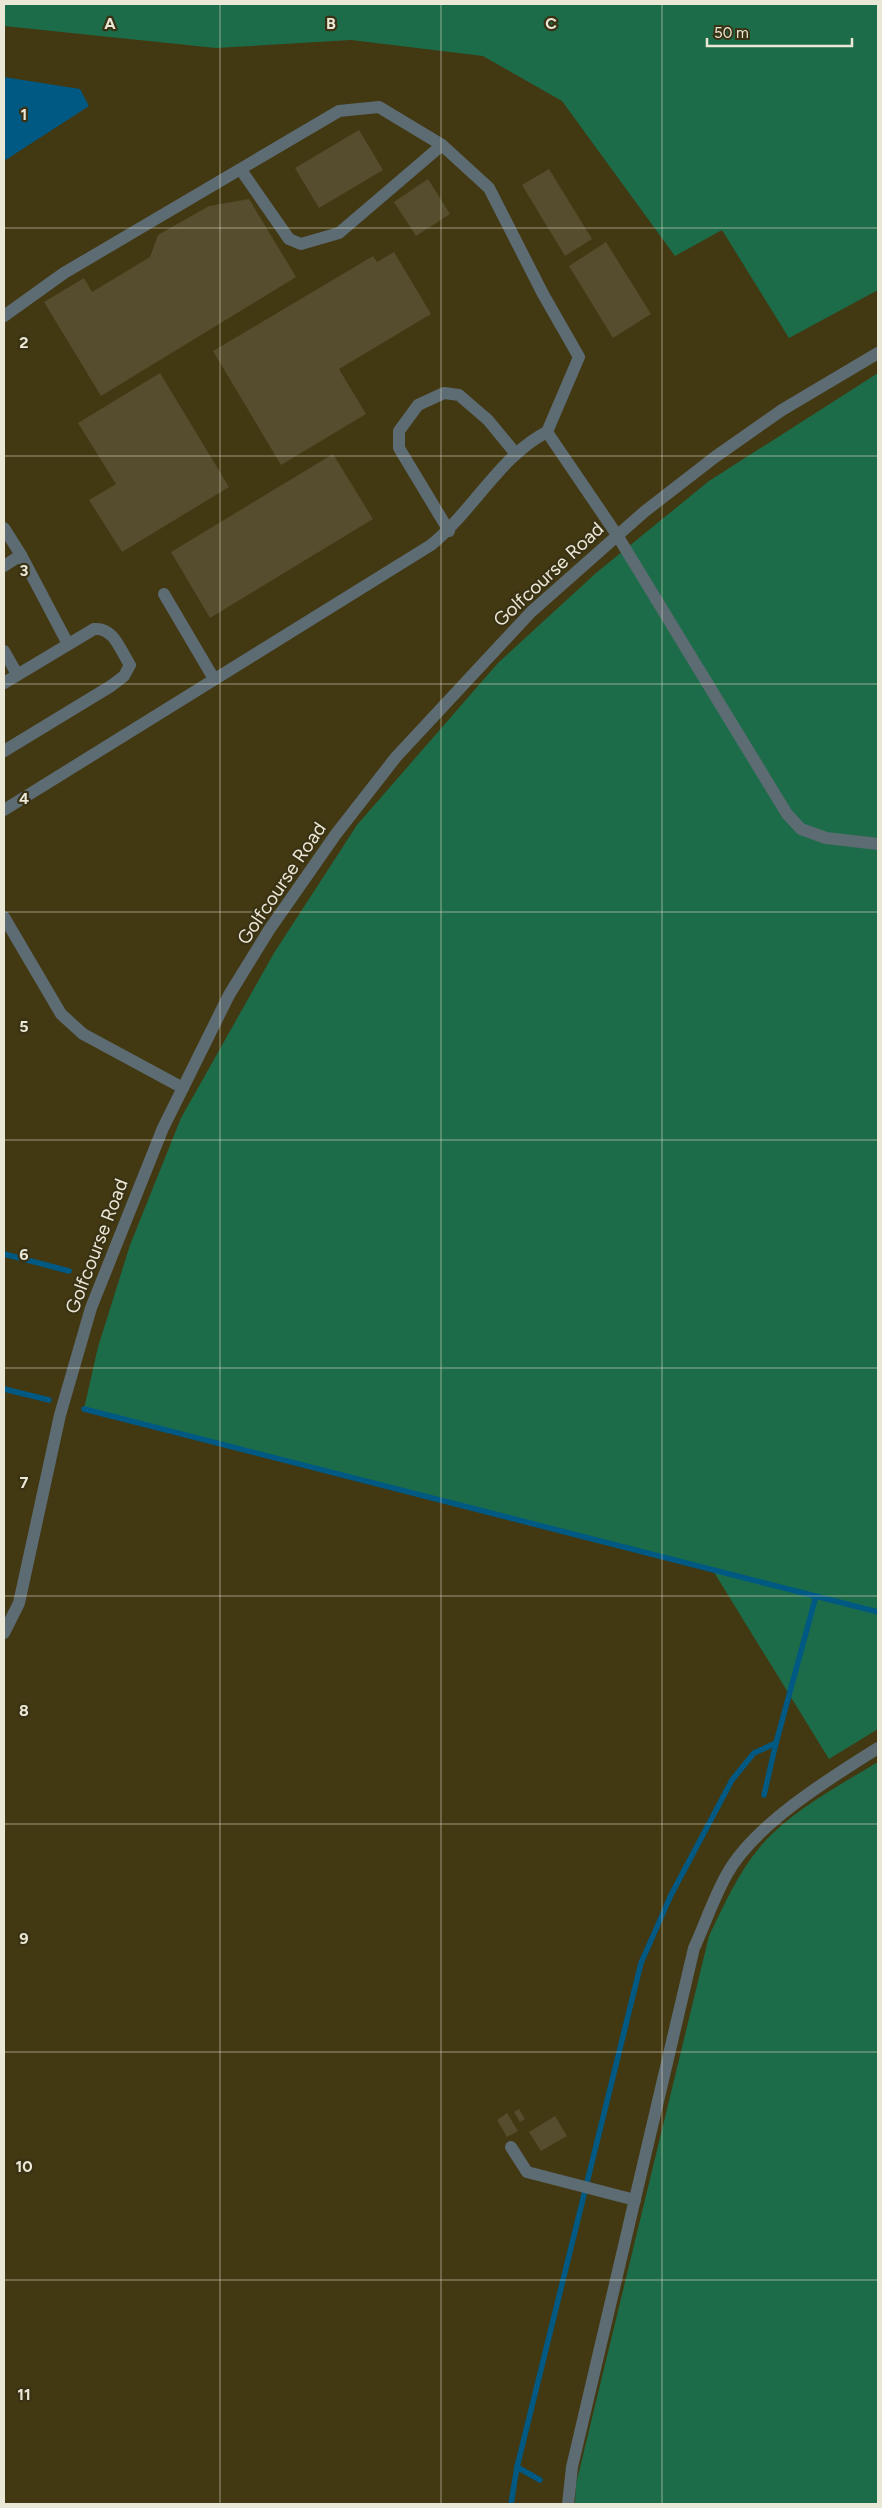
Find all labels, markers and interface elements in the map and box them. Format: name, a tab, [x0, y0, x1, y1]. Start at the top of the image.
text: A	[104, 14, 116, 33]
text: B	[326, 14, 336, 33]
text: C	[545, 14, 557, 33]
scale bar	[707, 15, 852, 47]
text: 50 m	[714, 24, 749, 42]
text: 1	[21, 105, 27, 124]
text: 2	[19, 333, 29, 352]
street label: Golfcourse Road	[488, 517, 608, 631]
text: 3	[20, 561, 29, 580]
text: 4	[19, 789, 29, 808]
street label: Golfcourse Road	[232, 818, 331, 949]
text: 5	[19, 1017, 29, 1036]
street label: Golfcourse Road	[60, 1176, 133, 1317]
text: 6	[19, 1245, 29, 1264]
text: 7	[20, 1473, 29, 1492]
text: 8	[19, 1701, 29, 1720]
text: 9	[19, 1929, 29, 1948]
text: 10	[15, 2157, 33, 2176]
text: 11	[17, 2385, 31, 2404]

